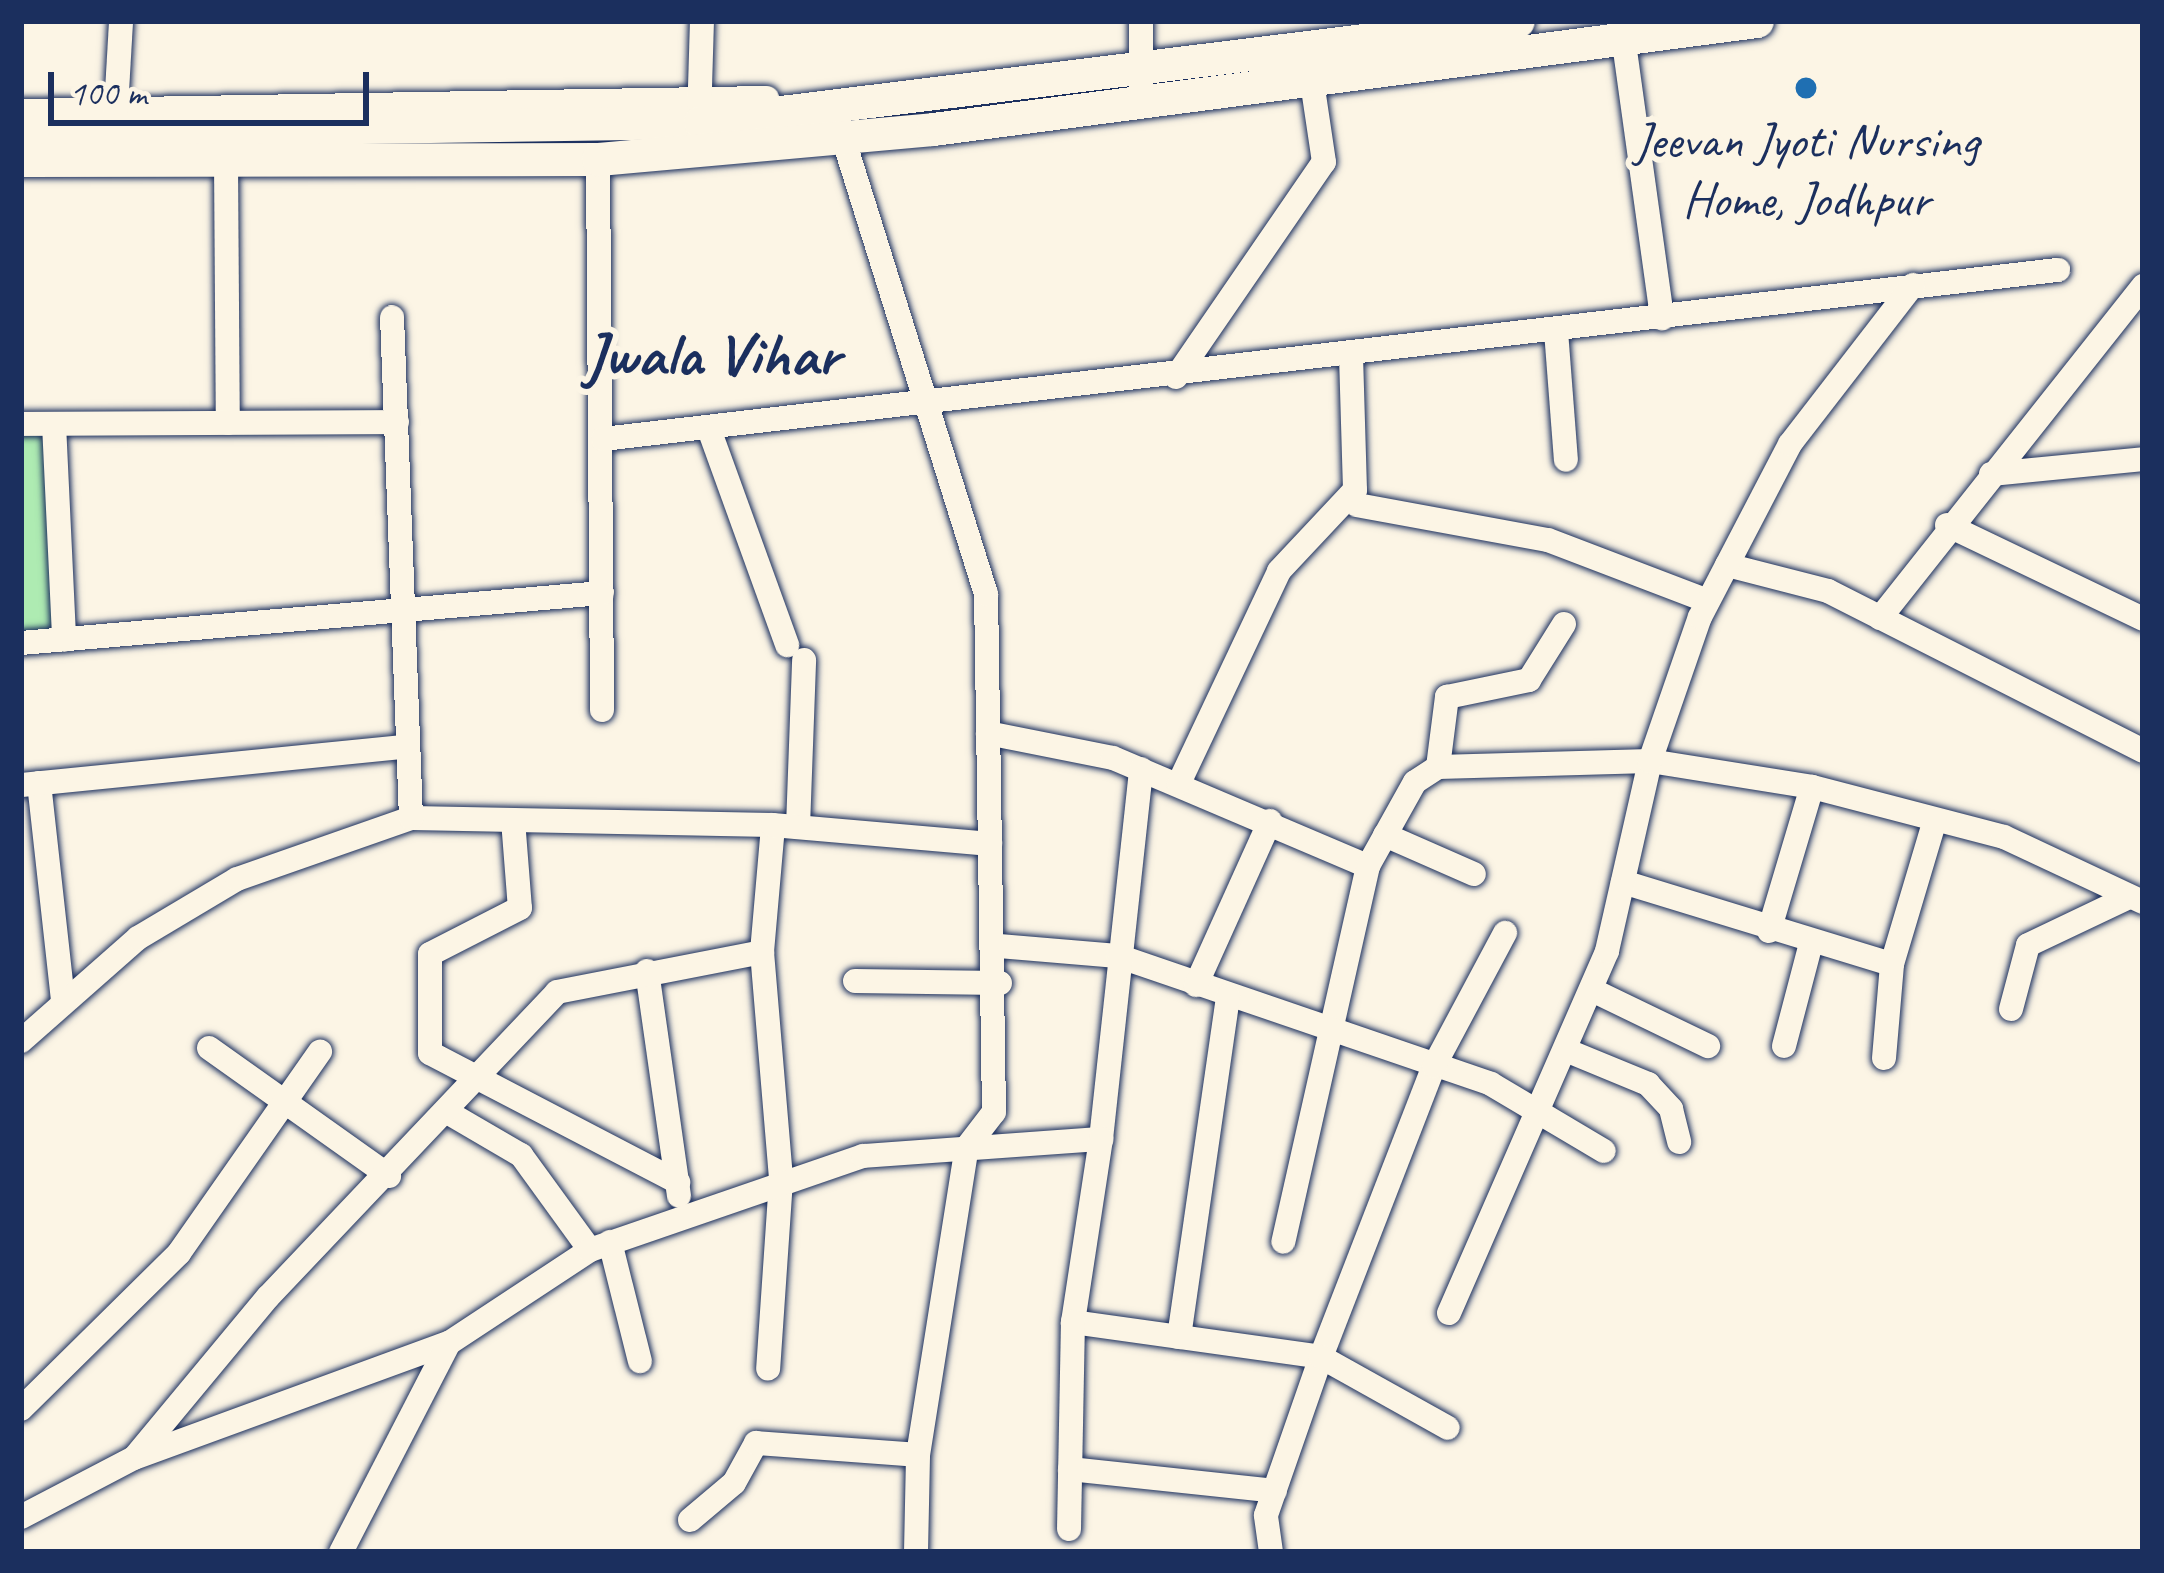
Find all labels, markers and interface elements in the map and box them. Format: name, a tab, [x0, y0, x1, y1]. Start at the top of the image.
scale bar	[54, 48, 375, 122]
text: 100 m	[69, 70, 146, 116]
marker: Jeevan Jyoti Nursing Home, Jodhpur	[1790, 72, 1822, 104]
place label: Jeevan Jyoti Nursing Home, Jodhpur	[1633, 110, 1979, 230]
district label: Jwala Vihar	[585, 317, 839, 393]

